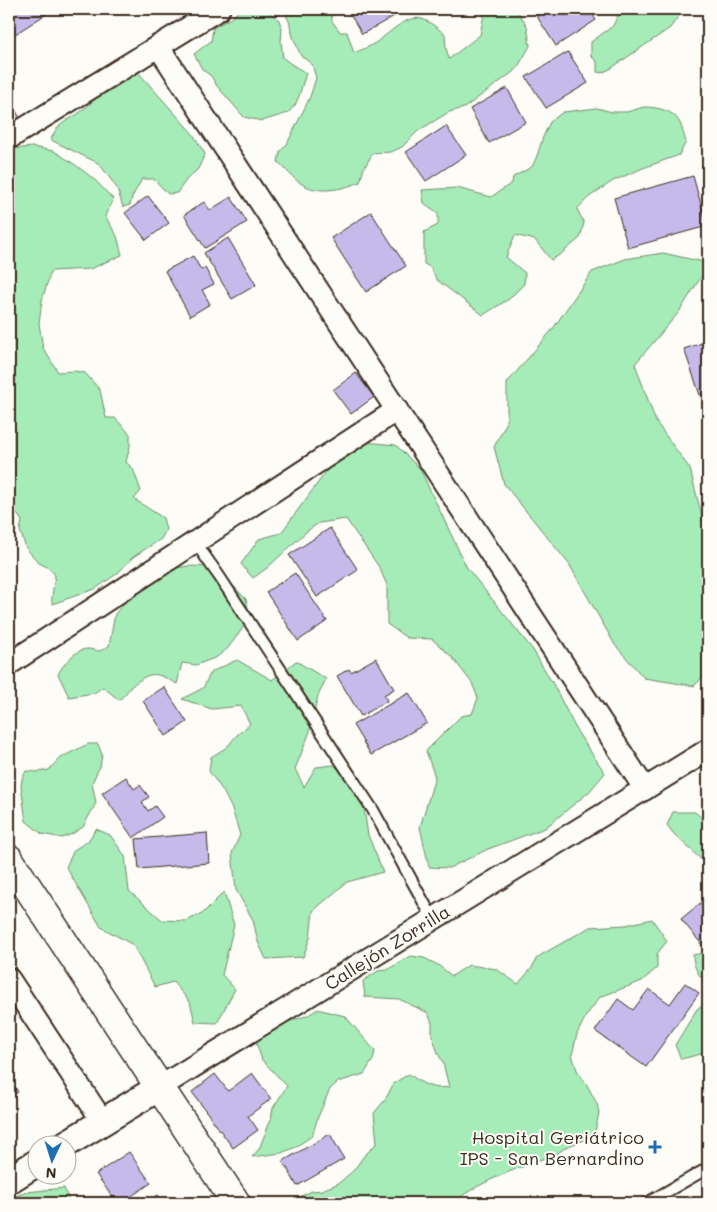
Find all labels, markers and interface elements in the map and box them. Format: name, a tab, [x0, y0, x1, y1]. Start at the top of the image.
street label: Callejón Zorrilla	[320, 899, 454, 995]
place label: Hospital Geriátrico IPS - San Bernardino	[460, 1125, 644, 1170]
north arrow	[28, 1134, 78, 1184]
marker: Hospital Geriátrico IPS - San Bernardino	[648, 1140, 662, 1154]
text: N	[45, 1164, 57, 1183]

